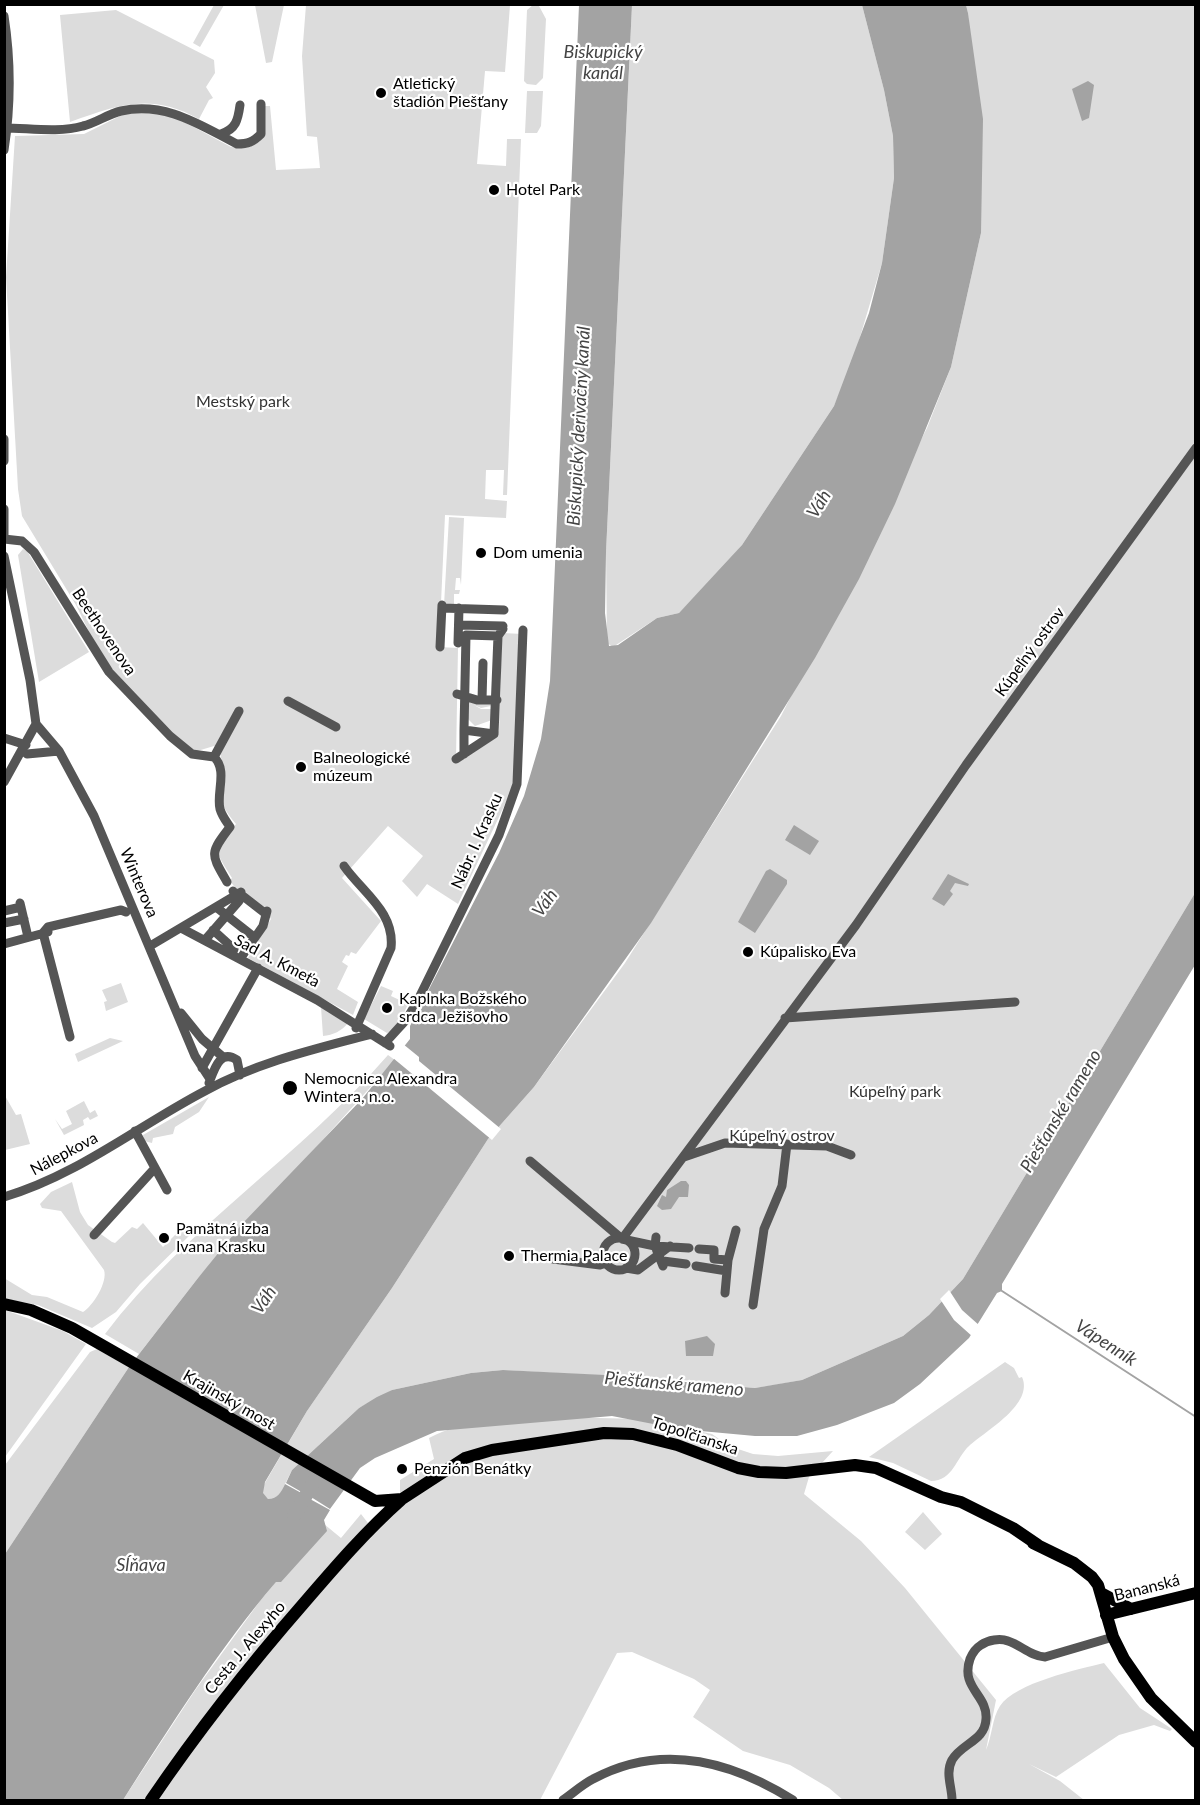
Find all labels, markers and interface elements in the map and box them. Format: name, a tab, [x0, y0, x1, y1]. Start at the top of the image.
water label: Biskupický kanál	[563, 41, 643, 84]
place label: Atletický štadión Piešťany	[393, 74, 508, 112]
marker: Atletický štadión Piešťany	[374, 86, 388, 100]
place label: Hotel Park	[506, 180, 580, 200]
marker: Hotel Park	[487, 183, 501, 197]
water label: Biskupický derivačný kanál	[563, 326, 595, 526]
park label: Mestský park	[196, 392, 290, 412]
water label: Váh	[802, 486, 836, 522]
place label: Dom umenia	[493, 543, 583, 563]
marker: Dom umenia	[474, 546, 488, 560]
street label: Beethovenova	[68, 585, 140, 679]
street label: Kúpeľný ostrov	[991, 604, 1069, 700]
place label: Balneologické múzeum	[313, 748, 410, 786]
marker: Balneologické múzeum	[294, 760, 308, 774]
street label: Nábr. I. Krasku	[447, 790, 507, 892]
street label: Winterova	[116, 845, 162, 921]
water label: Váh	[528, 885, 562, 921]
street label: Sad A. Kmeťa	[231, 930, 323, 992]
place label: Kúpalisko Eva	[760, 942, 856, 962]
marker: Kúpalisko Eva	[741, 945, 755, 959]
place label: Kaplnka Božského srdca Ježišovho	[399, 989, 527, 1027]
marker: Kaplnka Božského srdca Ježišovho	[380, 1001, 394, 1015]
water label: Piešťanské rameno	[1016, 1046, 1106, 1176]
place label: Nemocnica Alexandra Wintera, n.o.	[304, 1069, 457, 1107]
marker: Nemocnica Alexandra Wintera, n.o.	[281, 1079, 299, 1097]
park label: Kúpeľný park	[849, 1082, 941, 1102]
park label: Kúpeľný ostrov	[729, 1126, 835, 1146]
street label: Nálepkova	[27, 1128, 101, 1180]
place label: Pamätná izba Ivana Krasku	[176, 1219, 269, 1257]
marker: Pamätná izba Ivana Krasku	[157, 1231, 171, 1245]
place label: Thermia Palace	[521, 1246, 628, 1266]
marker: Thermia Palace	[502, 1249, 516, 1263]
water label: Váh	[247, 1282, 281, 1318]
water label: Vápenník	[1071, 1315, 1141, 1371]
street label: Krajinský most	[180, 1366, 278, 1434]
water label: Piešťanské rameno	[604, 1367, 744, 1401]
street label: Topoľčianska	[649, 1413, 741, 1459]
place label: Penzión Benátky	[414, 1459, 531, 1479]
marker: Penzión Benátky	[395, 1462, 409, 1476]
water label: Sĺňava	[116, 1554, 166, 1576]
street label: Bananská	[1112, 1571, 1182, 1605]
street label: Cesta J. Alexyho	[201, 1598, 289, 1698]

